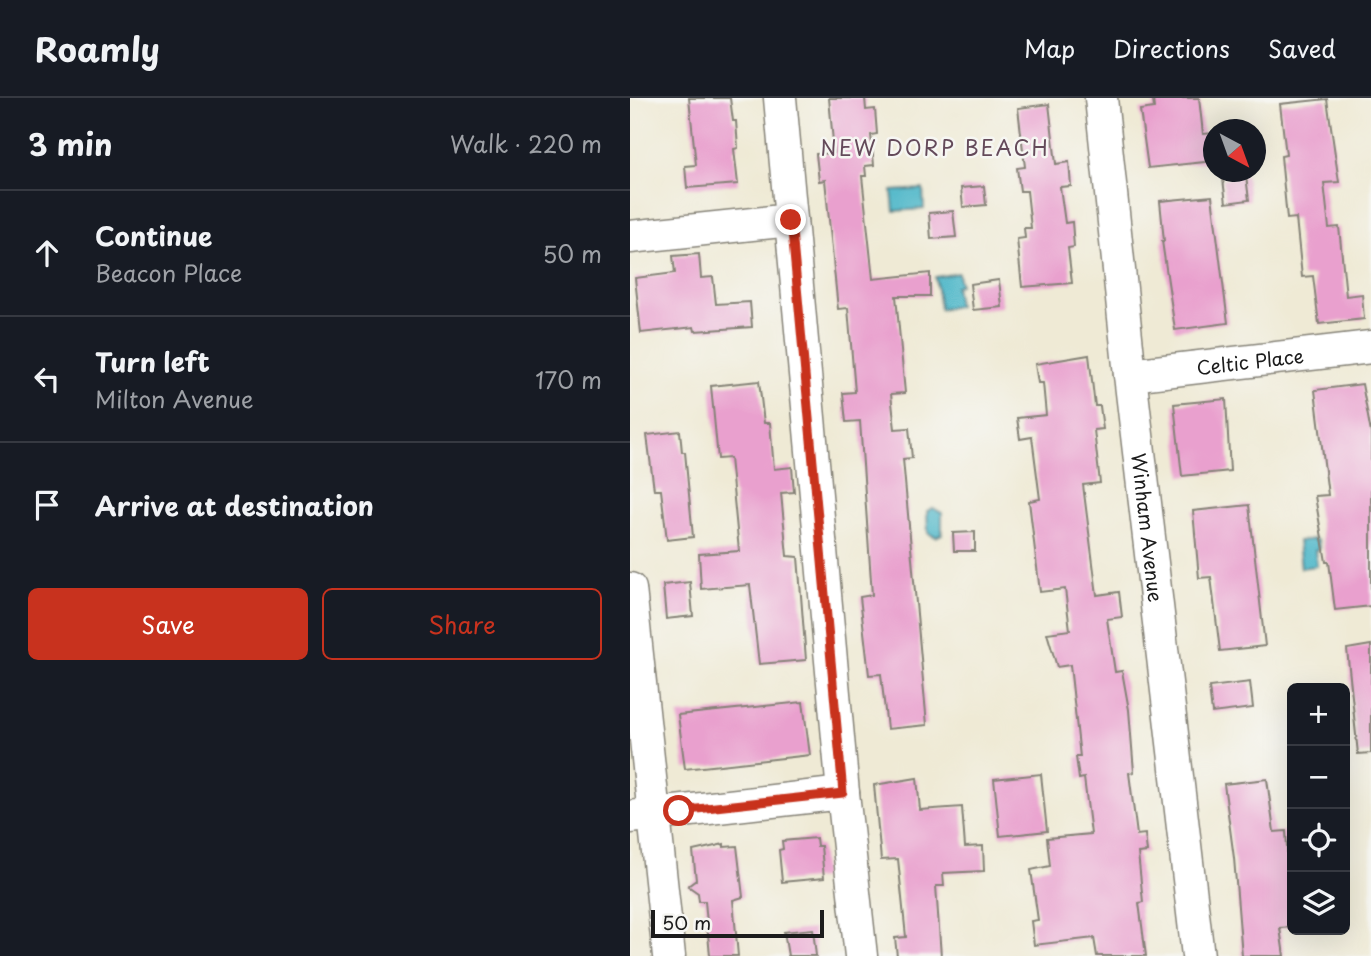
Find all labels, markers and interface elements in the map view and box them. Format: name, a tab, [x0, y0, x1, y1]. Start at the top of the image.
text: Roamly	[35, 23, 160, 73]
text: Map	[1024, 30, 1075, 66]
text: Directions	[1113, 30, 1230, 66]
text: Saved	[1268, 30, 1336, 66]
north arrow	[1203, 119, 1266, 182]
text: 3 min	[28, 121, 113, 166]
text: Walk · 220 m	[450, 126, 602, 161]
district label: NEW DORP BEACH	[820, 131, 1050, 163]
route end	[775, 204, 806, 235]
text: Continue	[95, 216, 212, 255]
icon: ahead	[28, 234, 66, 272]
text: 50 m	[542, 236, 602, 271]
text: Beacon Place	[95, 255, 242, 290]
street label: Celtic Place	[1195, 341, 1305, 381]
text: Turn left	[95, 342, 210, 381]
icon: left	[28, 360, 66, 398]
text: 170 m	[535, 362, 602, 397]
text: Milton Avenue	[95, 381, 254, 416]
street label: Winham Avenue	[1125, 451, 1170, 603]
icon: arrive	[28, 486, 66, 524]
text: Arrive at destination	[95, 486, 374, 525]
button: Save	[28, 588, 308, 660]
button: Share	[322, 588, 602, 660]
map controls	[1287, 683, 1350, 935]
button: +	[1287, 683, 1350, 746]
button: −	[1287, 746, 1350, 809]
route start	[663, 795, 694, 826]
button: locate	[1287, 809, 1350, 872]
button: layers	[1287, 872, 1350, 935]
scale bar	[651, 907, 824, 939]
text: 50 m	[662, 908, 711, 936]

